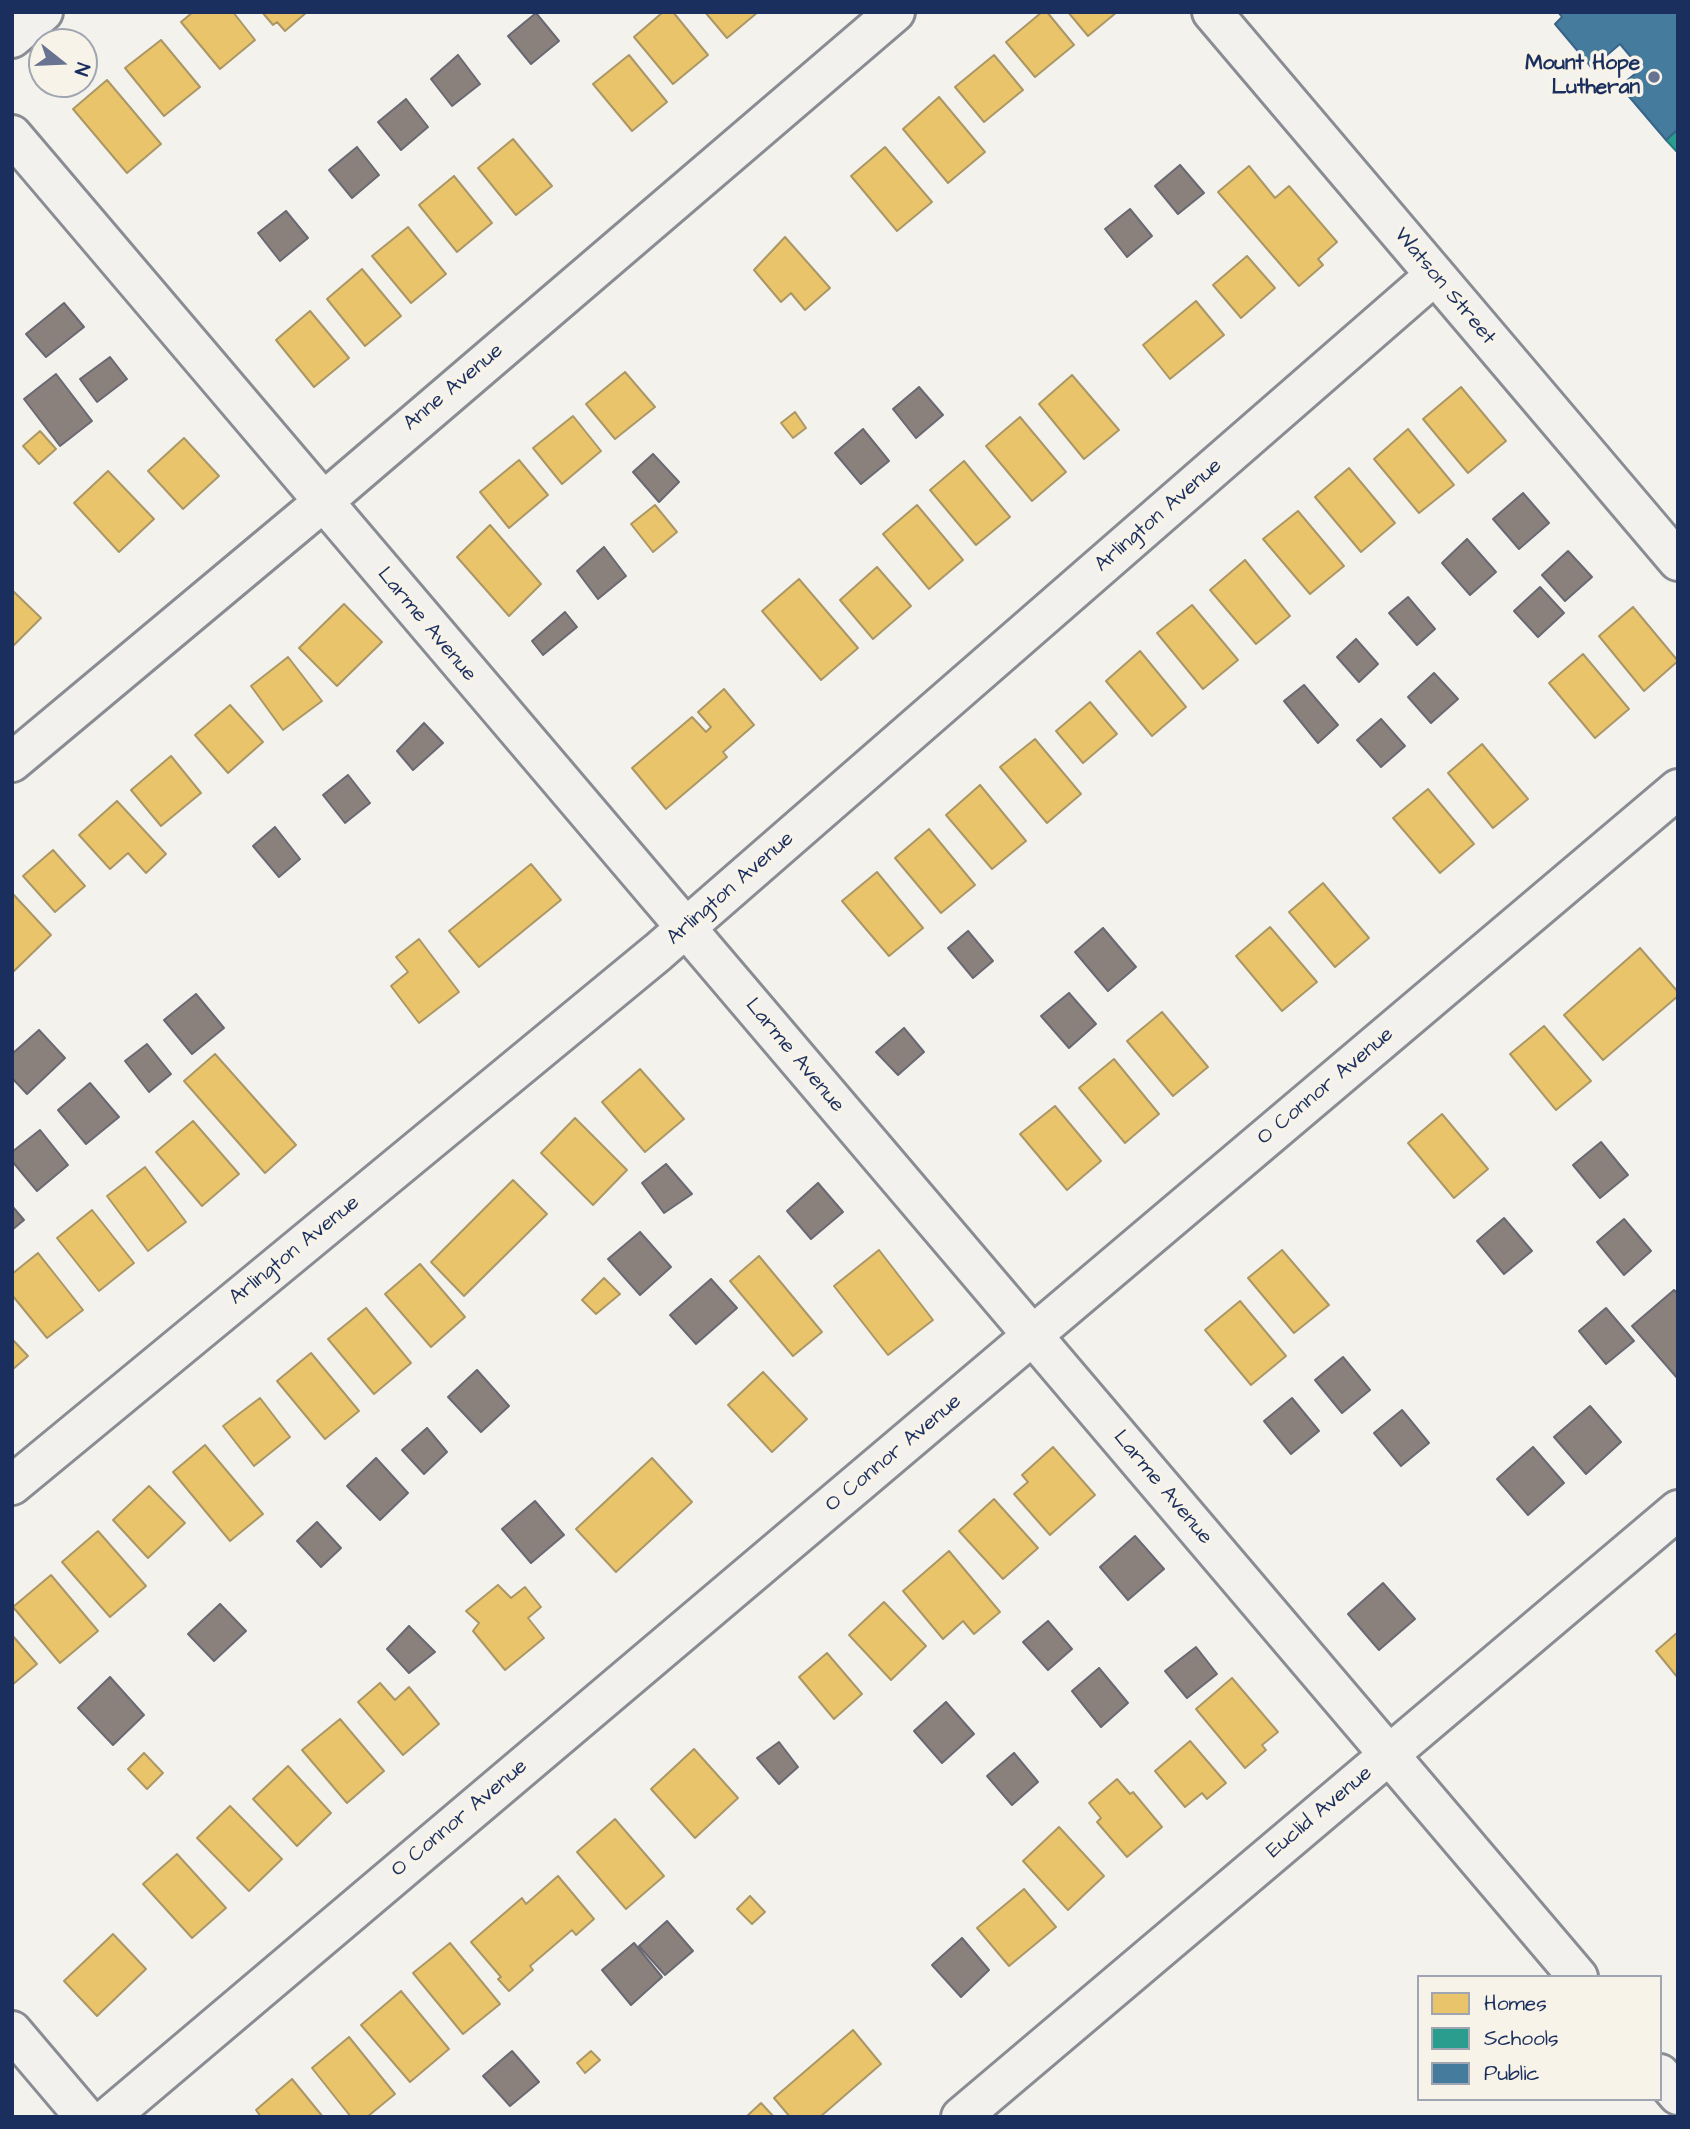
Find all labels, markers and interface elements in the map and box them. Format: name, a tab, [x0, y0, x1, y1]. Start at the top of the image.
north arrow	[28, 28, 98, 98]
place label: Mount Hope Lutheran	[1525, 52, 1640, 102]
text: N	[67, 59, 96, 79]
marker: Mount Hope Lutheran	[1646, 69, 1662, 85]
street label: Watson Street	[1388, 223, 1500, 351]
street label: Anne Avenue	[399, 339, 509, 437]
street label: Arlington Avenue	[1090, 454, 1228, 578]
street label: Larme Avenue	[371, 563, 481, 687]
street label: Arlington Avenue	[662, 827, 800, 951]
street label: Larme Avenue	[739, 994, 849, 1118]
street label: O Connor Avenue	[1253, 1023, 1399, 1151]
street label: Arlington Avenue	[225, 1191, 365, 1311]
street label: O Connor Avenue	[821, 1390, 967, 1518]
street label: Larme Avenue	[1107, 1426, 1217, 1550]
street label: O Connor Avenue	[387, 1755, 533, 1883]
street label: Euclid Avenue	[1262, 1761, 1378, 1865]
legend	[1417, 1975, 1662, 2101]
text: Homes	[1484, 1989, 1547, 2018]
text: Schools	[1484, 2024, 1559, 2053]
text: Public	[1484, 2059, 1540, 2088]

